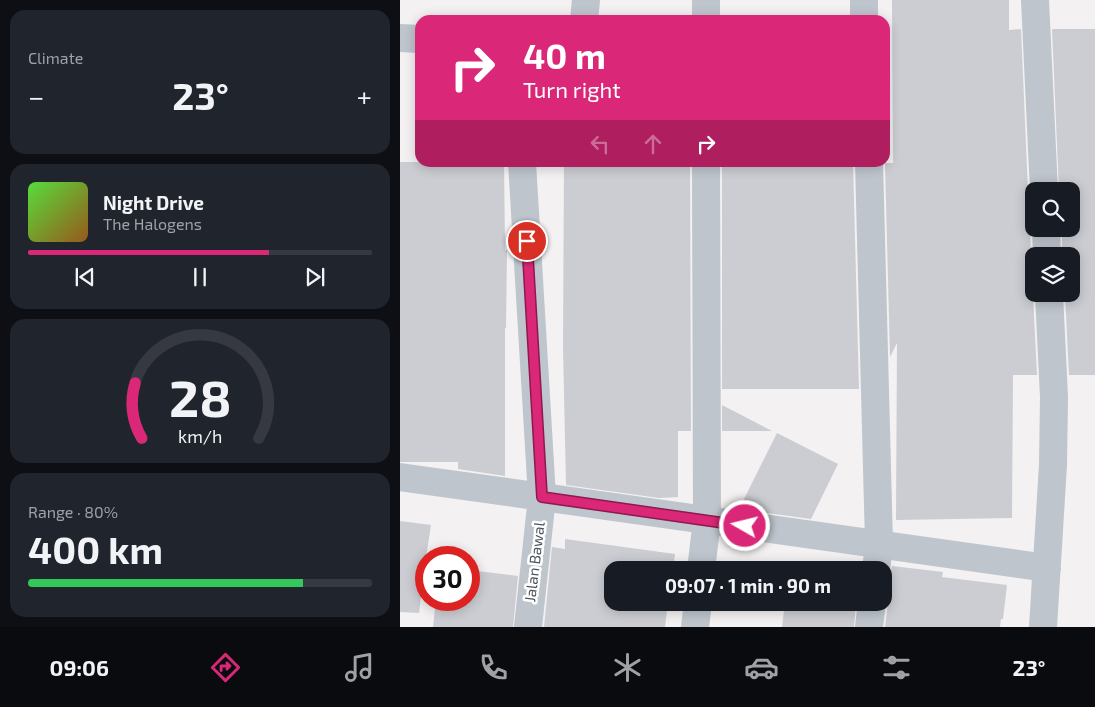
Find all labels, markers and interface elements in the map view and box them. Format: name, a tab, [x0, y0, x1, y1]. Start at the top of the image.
text: 40 m	[523, 34, 606, 76]
icon: right	[440, 35, 505, 100]
text: Climate	[28, 48, 83, 67]
text: 23°	[172, 72, 229, 118]
text: Turn right	[523, 76, 621, 102]
text: −	[28, 79, 44, 113]
text: +	[357, 79, 372, 113]
icon: left	[586, 130, 614, 158]
icon: ahead	[639, 130, 667, 158]
icon: right	[692, 130, 720, 158]
map controls	[1025, 182, 1080, 302]
button: search	[1025, 182, 1080, 237]
text: Night Drive	[103, 191, 204, 214]
text: The Halogens	[103, 214, 202, 233]
pin	[506, 220, 548, 262]
icon: arrive	[513, 227, 541, 255]
button: layers	[1025, 247, 1080, 302]
icon: previous	[71, 263, 99, 291]
icon: pause	[186, 263, 214, 291]
icon: next	[301, 263, 329, 291]
text: 28	[169, 365, 231, 427]
text: km/h	[178, 425, 222, 447]
position arrow	[718, 499, 770, 551]
text: Range · 80%	[28, 502, 118, 521]
street label: Jalan Bawal	[520, 520, 548, 603]
text: 400 km	[28, 526, 163, 572]
speed limit sign: 30	[415, 546, 480, 611]
text: 09:07 · 1 min · 90 m	[665, 574, 831, 597]
icon: directions	[208, 650, 243, 685]
icon: music	[342, 650, 377, 685]
icon: phone	[476, 650, 511, 685]
icon: climate	[610, 650, 645, 685]
icon: car	[744, 650, 779, 685]
icon: filters	[879, 650, 914, 685]
text: 09:06	[50, 654, 109, 680]
text: 23°	[1013, 654, 1045, 680]

